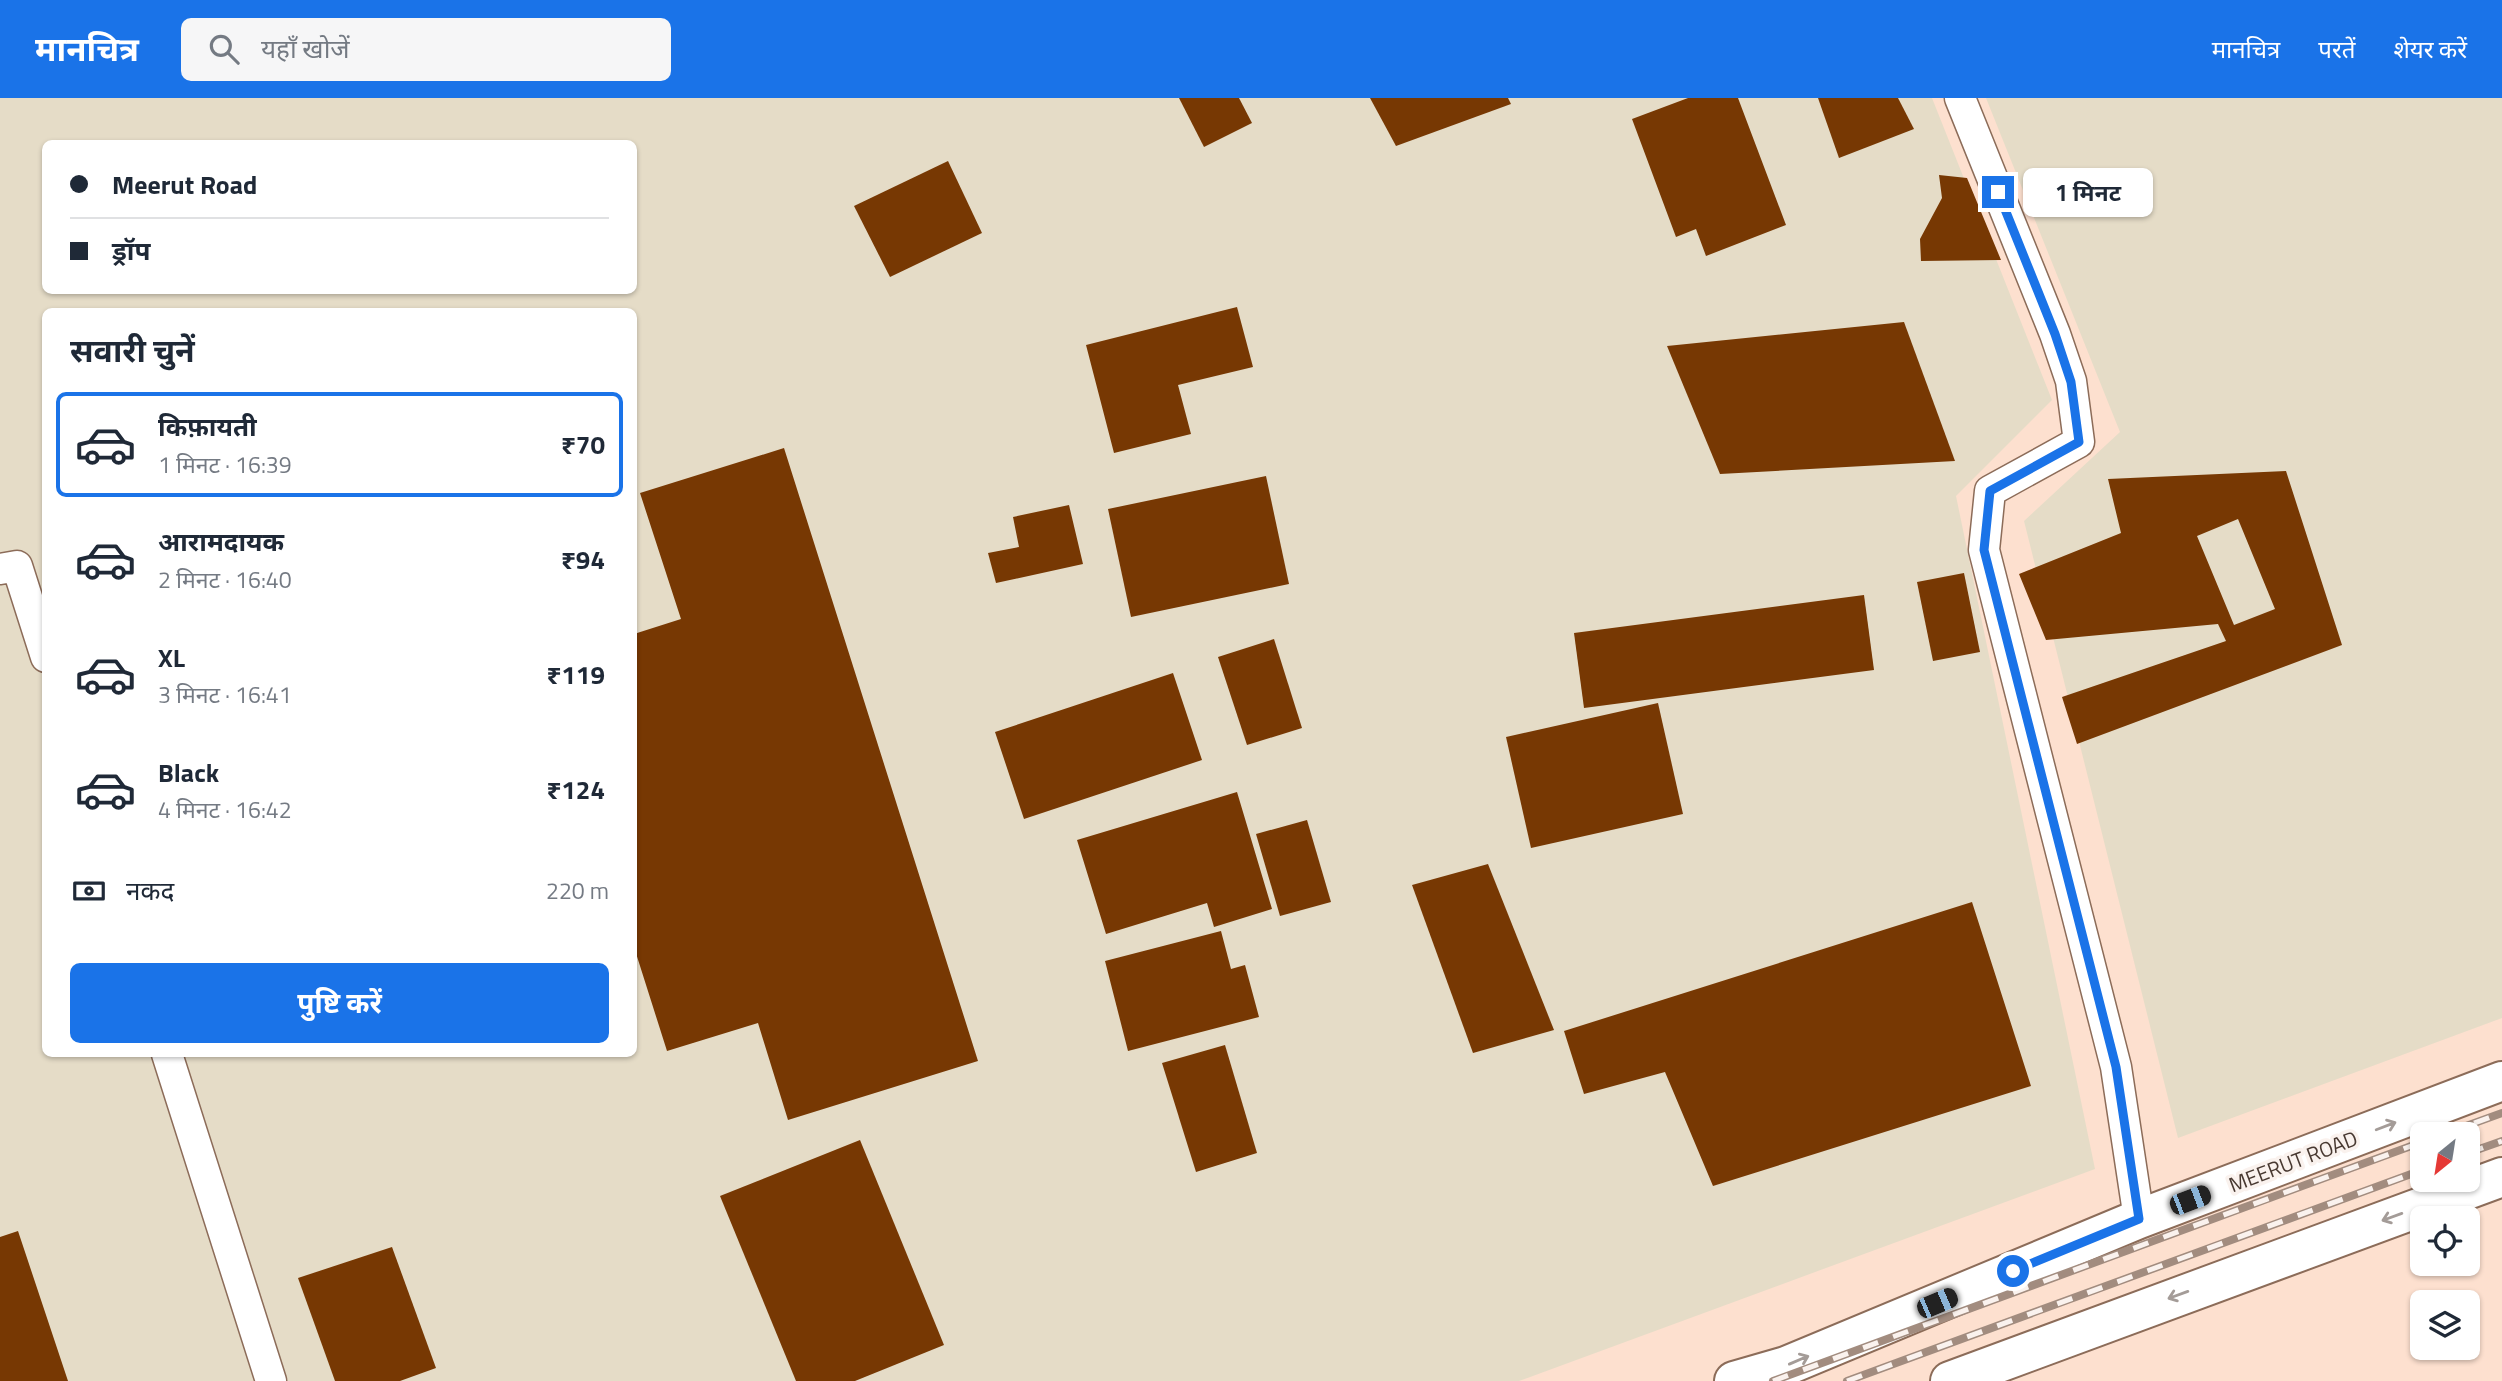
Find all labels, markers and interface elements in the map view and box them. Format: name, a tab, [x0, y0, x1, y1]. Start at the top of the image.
search box	[181, 18, 671, 81]
text: मानचित्र	[35, 24, 139, 74]
text: यहाँ खोजें	[261, 29, 350, 68]
icon: search	[205, 30, 243, 68]
text: मानचित्र	[2212, 31, 2280, 67]
text: परतें	[2318, 31, 2355, 67]
text: शेयर करें	[2393, 31, 2467, 67]
text: Meerut Road	[112, 165, 257, 204]
callout: 1 मिनट	[2022, 168, 2152, 217]
text: 1 मिनट	[2055, 175, 2121, 210]
route end	[1982, 176, 2014, 208]
text: ड्रॉप	[112, 231, 150, 270]
text: सवारी चुनें	[70, 326, 195, 374]
text: किफ़ायती	[158, 407, 257, 446]
icon: car	[74, 413, 137, 476]
text: ₹70	[561, 425, 605, 464]
text: 1 मिनट · 16:39	[158, 447, 292, 482]
text: आरामदायक	[158, 522, 284, 561]
icon: car	[74, 528, 137, 591]
text: ₹94	[561, 540, 605, 579]
text: 2 मिनट · 16:40	[158, 562, 292, 597]
text: XL	[158, 638, 185, 677]
icon: car	[74, 643, 137, 706]
text: ₹119	[546, 655, 605, 694]
text: 3 मिनट · 16:41	[158, 677, 292, 712]
text: Black	[158, 753, 219, 792]
icon: car	[74, 758, 137, 821]
text: ₹124	[546, 770, 605, 809]
text: 4 मिनट · 16:42	[158, 792, 292, 827]
text: नकद	[126, 871, 174, 910]
icon: cash	[70, 872, 108, 910]
text: 220 m	[546, 873, 609, 908]
button: पुष्टि करें	[70, 963, 609, 1043]
one-way arrow	[2374, 1119, 2396, 1131]
street label: MEERUT ROAD	[2224, 1122, 2362, 1200]
north arrow	[2410, 1122, 2480, 1192]
map controls	[2410, 1122, 2480, 1360]
car	[2167, 1183, 2214, 1217]
button: locate	[2410, 1206, 2480, 1276]
one-way arrow	[2381, 1212, 2403, 1225]
route start	[1997, 1255, 2029, 1287]
car	[1914, 1285, 1961, 1321]
one-way arrow	[2168, 1290, 2190, 1302]
button: layers	[2410, 1290, 2480, 1360]
one-way arrow	[1788, 1353, 1809, 1366]

